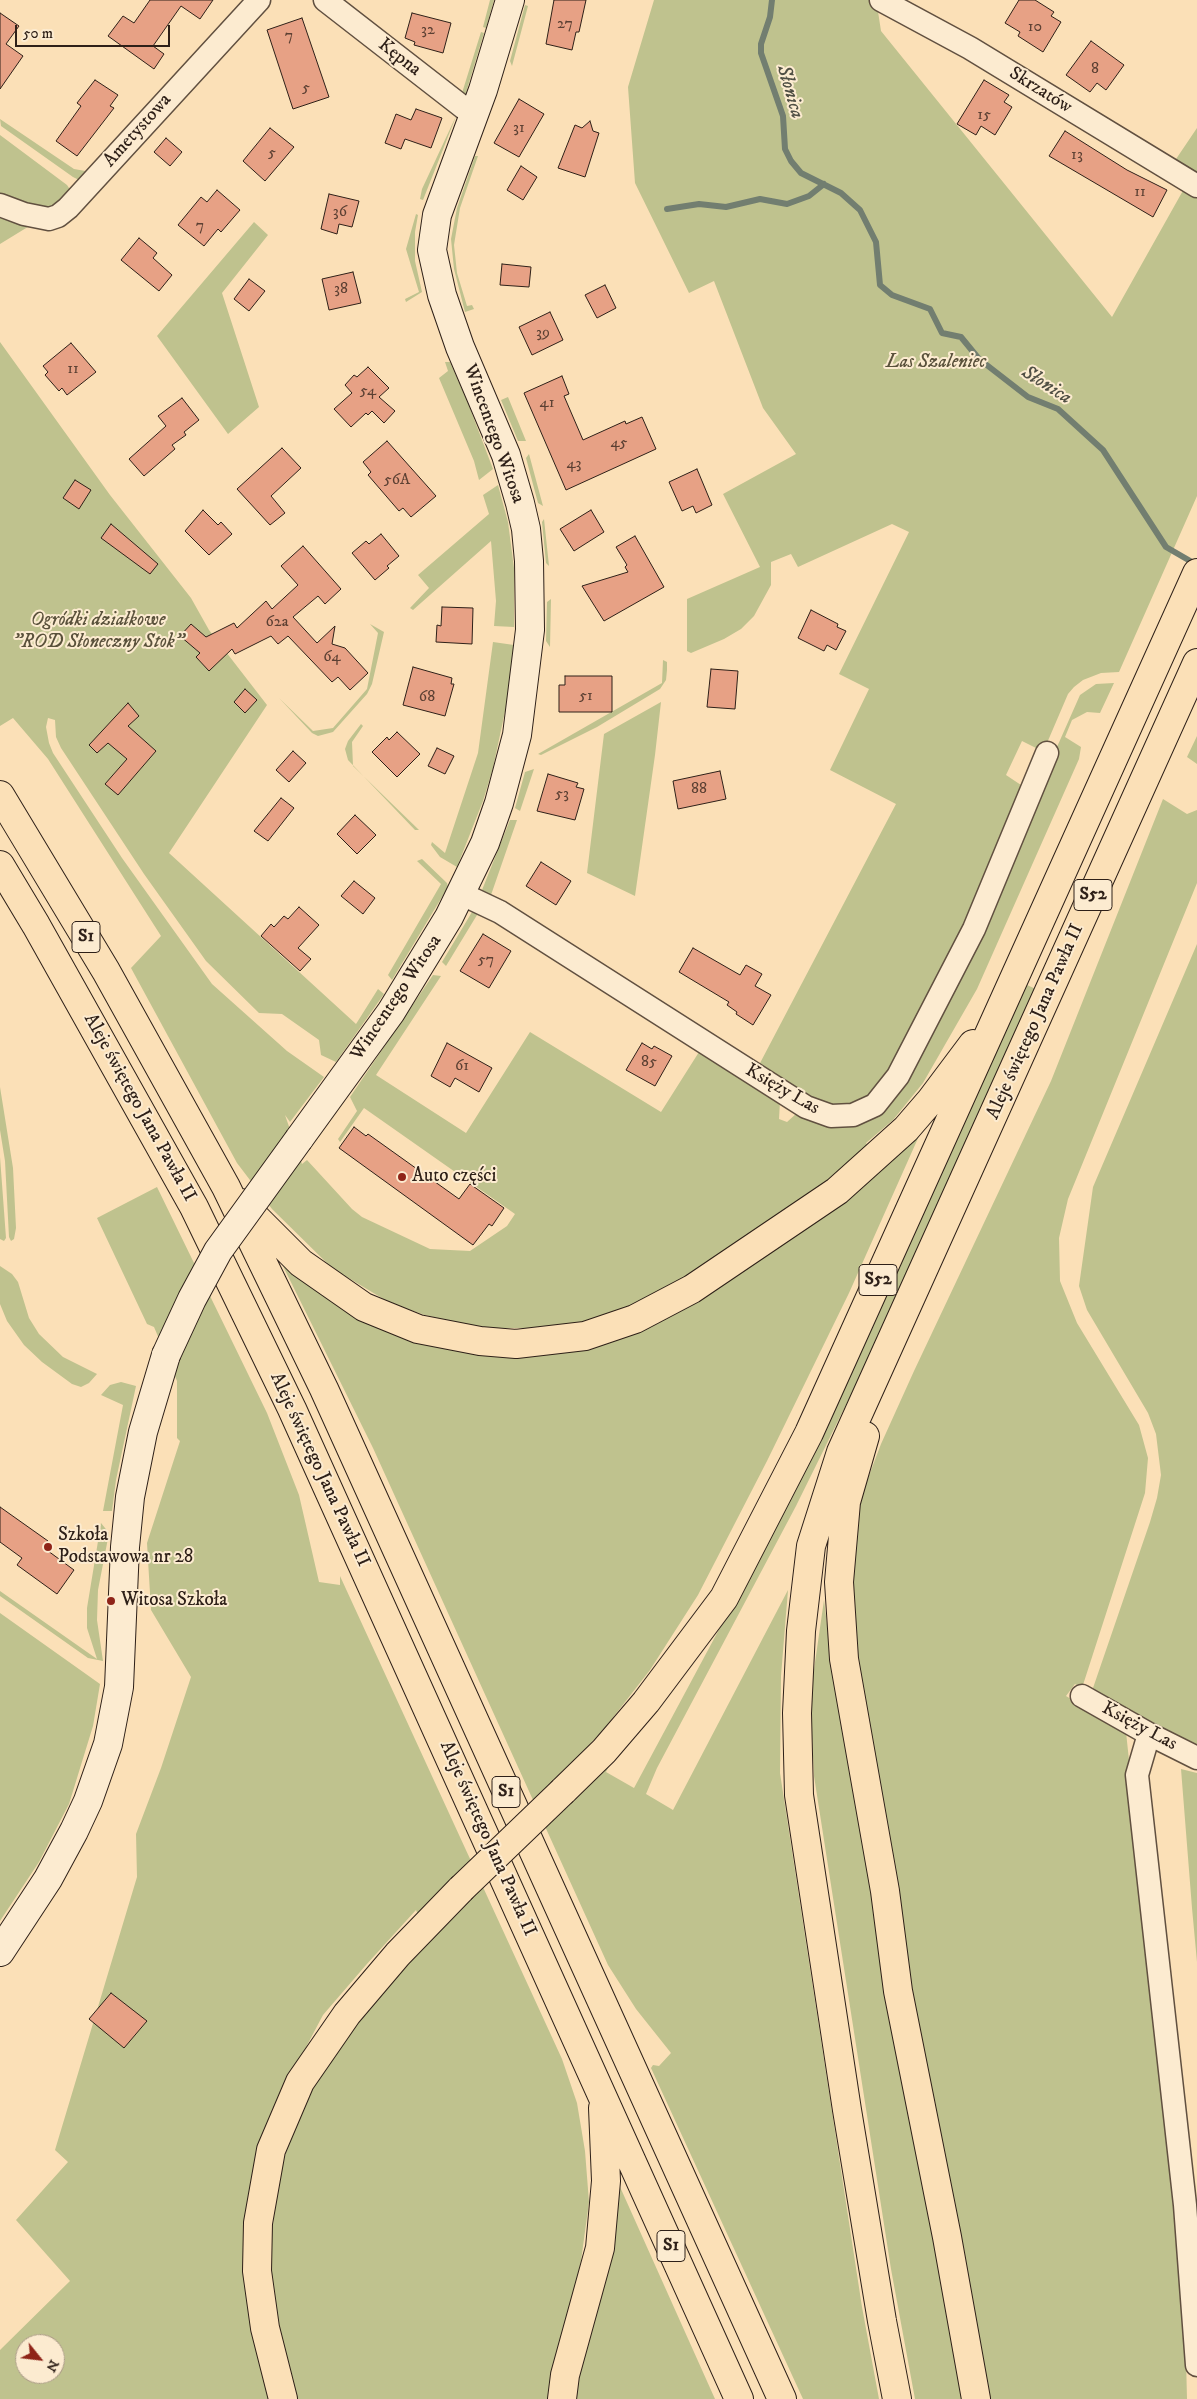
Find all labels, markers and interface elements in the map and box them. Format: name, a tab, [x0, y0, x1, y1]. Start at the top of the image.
scale bar	[18, 15, 172, 47]
house number: 27	[557, 15, 573, 35]
house number: 10	[1028, 18, 1042, 38]
house number: 32	[421, 21, 435, 41]
text: 50 m	[23, 24, 53, 43]
house number: 7	[285, 27, 293, 47]
street label: Kępna	[373, 34, 425, 82]
house number: 8	[1091, 60, 1099, 80]
water label: Słonica	[770, 62, 808, 122]
street label: Skrzatów	[1004, 63, 1076, 119]
house number: 5	[302, 79, 310, 99]
street label: Ametystowa	[99, 90, 177, 172]
house number: 15	[977, 106, 991, 126]
house number: 31	[513, 119, 525, 139]
house number: 5	[268, 144, 276, 164]
house number: 13	[1071, 146, 1083, 166]
house number: 11	[1134, 183, 1146, 203]
house number: 36	[333, 203, 347, 223]
house number: 7	[196, 217, 204, 237]
house number: 38	[334, 280, 348, 300]
house number: 39	[536, 324, 550, 344]
park label: Las Szaleniec	[886, 352, 986, 374]
house number: 11	[67, 360, 79, 380]
street label: Wincentego Witosa	[457, 361, 529, 507]
water label: Słonica	[1017, 361, 1075, 411]
house number: 54	[360, 382, 376, 402]
house number: 41	[539, 394, 555, 414]
house number: 45	[610, 434, 628, 454]
house number: 43	[566, 455, 582, 475]
house number: 56A	[384, 471, 410, 491]
park label: Ogródki działkowe "ROD Słoneczny Stok"	[12, 610, 184, 654]
house number: 62a	[266, 613, 288, 633]
house number: 64	[323, 648, 341, 668]
house number: 51	[579, 687, 593, 707]
house number: 68	[419, 688, 435, 708]
house number: 88	[691, 780, 707, 800]
house number: 53	[555, 785, 569, 805]
road number: S52	[1074, 880, 1112, 910]
street label: Aleje świętego Jana Pawła II	[983, 921, 1089, 1123]
road number: S1	[72, 922, 100, 952]
street label: Wincentego Witosa	[347, 931, 447, 1065]
house number: 57	[478, 951, 494, 971]
street label: Aleje świętego Jana Pawła II	[78, 1010, 200, 1206]
house number: 85	[641, 1053, 657, 1073]
house number: 61	[455, 1057, 469, 1077]
street label: Księży Las	[741, 1060, 823, 1120]
place label: Auto części	[412, 1166, 496, 1188]
marker: Auto części	[396, 1171, 408, 1183]
road number: S52	[859, 1264, 897, 1296]
street label: Aleje świętego Jana Pawła II	[264, 1369, 374, 1571]
place label: Szkoła Podstawowa nr 28	[58, 1525, 193, 1569]
marker: Szkoła Podstawowa nr 28	[42, 1541, 54, 1553]
place label: Witosa Szkoła	[121, 1590, 227, 1612]
marker: Witosa Szkoła	[105, 1595, 117, 1607]
street label: Księży Las	[1098, 1698, 1180, 1756]
street label: Aleje świętego Jana Pawła II	[434, 1738, 540, 1940]
road number: S1	[492, 1776, 520, 1808]
road number: S1	[657, 2230, 685, 2262]
north arrow	[15, 2334, 65, 2384]
text: N	[42, 2356, 63, 2375]

